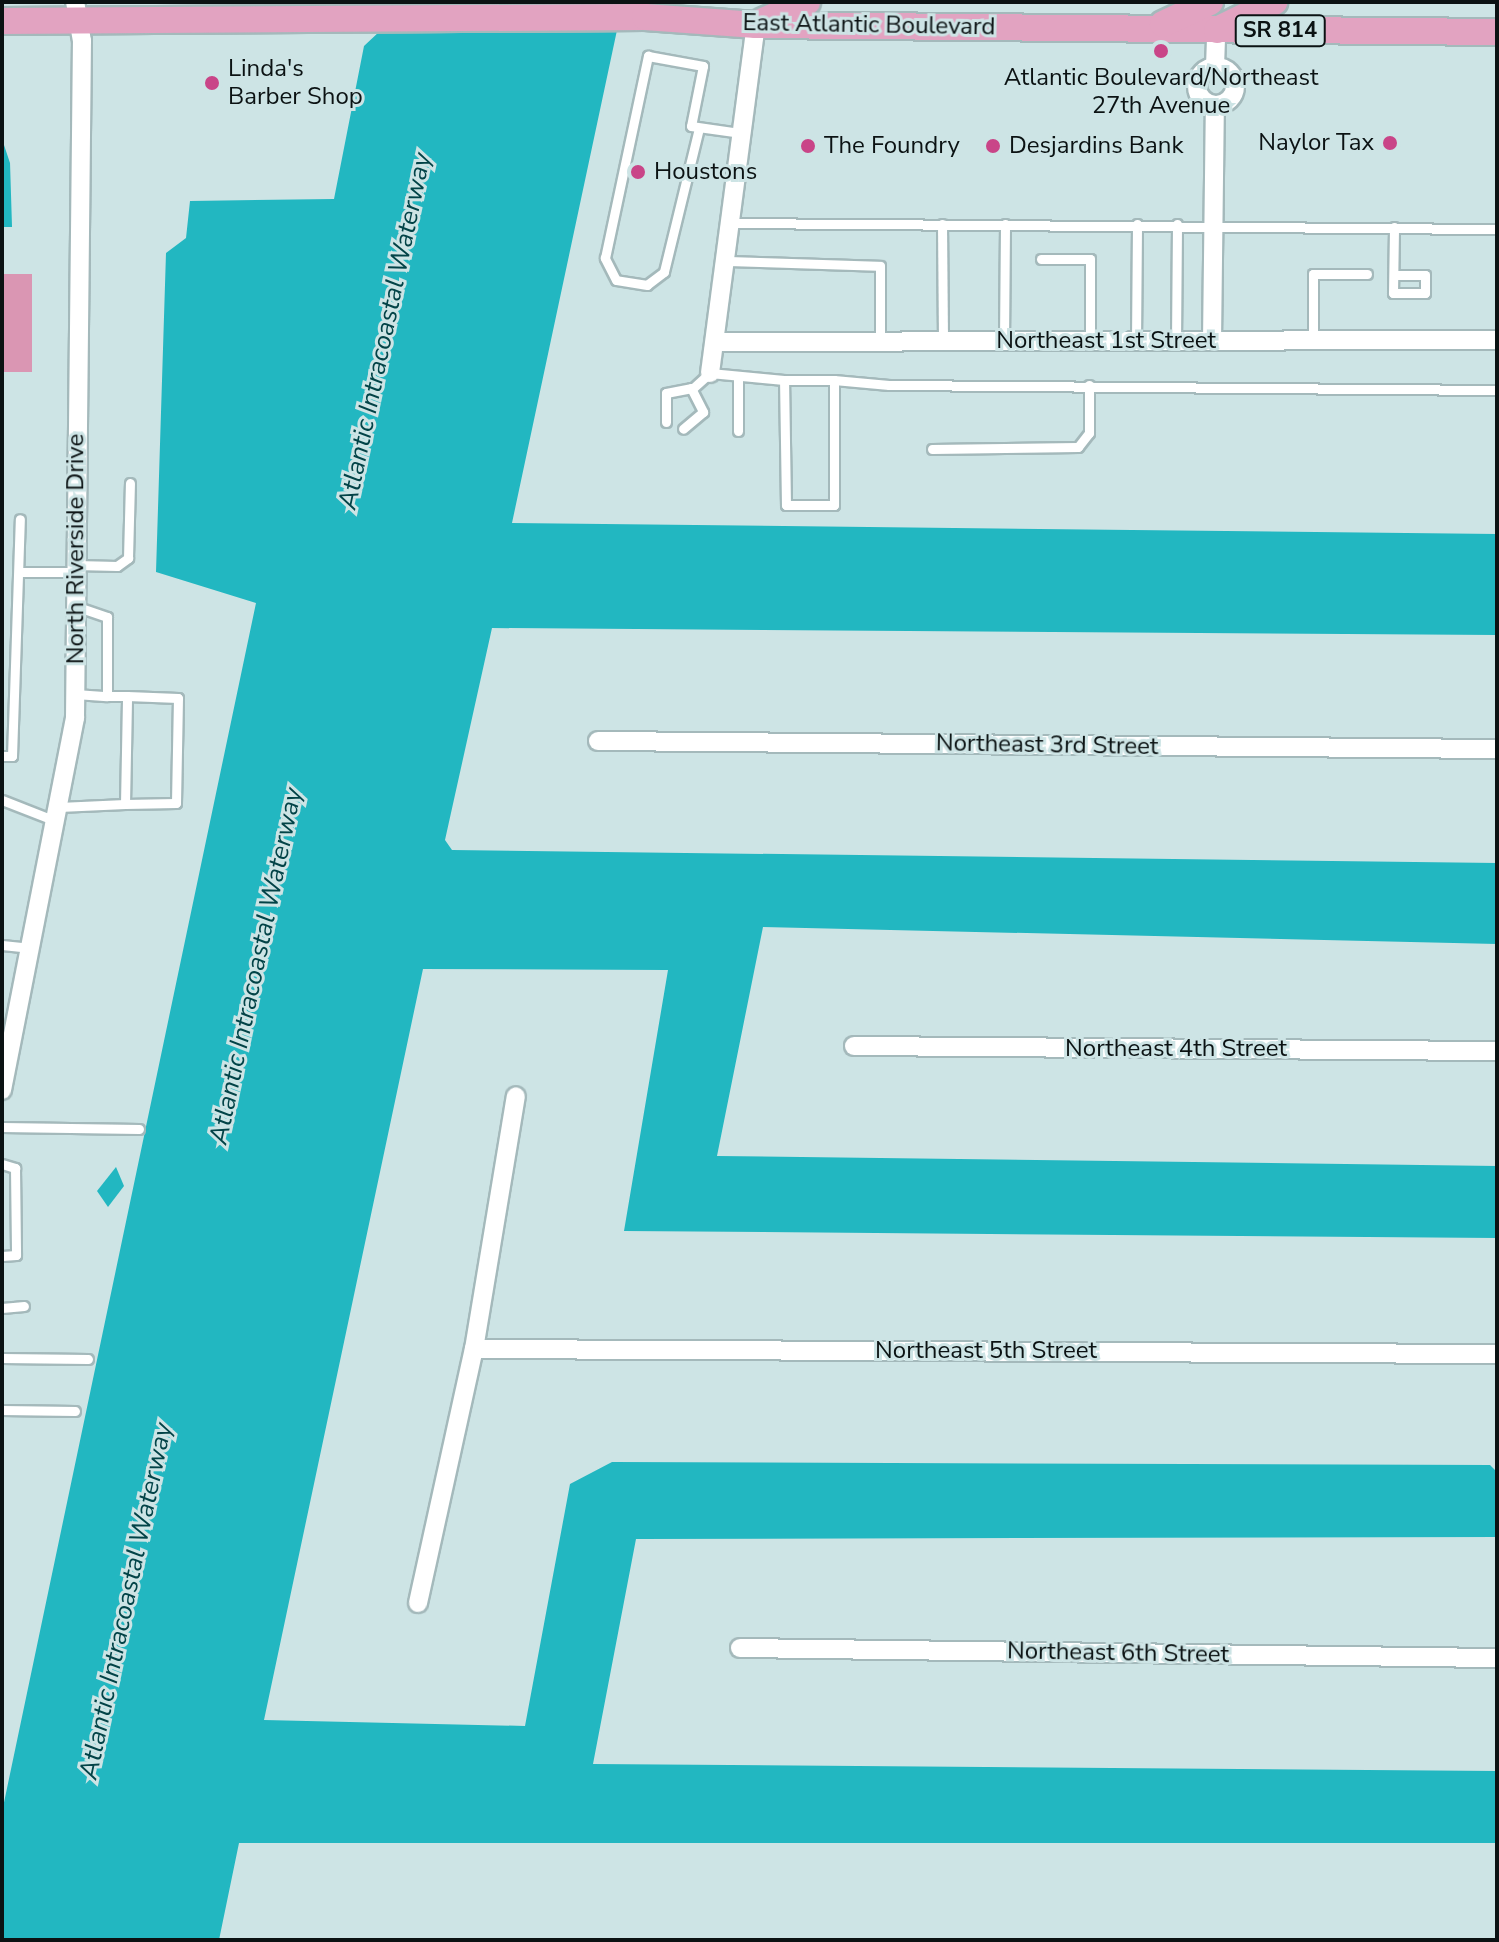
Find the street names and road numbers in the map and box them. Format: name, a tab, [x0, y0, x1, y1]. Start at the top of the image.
street label: East Atlantic Boulevard	[742, 8, 996, 42]
road number: SR 814	[1234, 13, 1326, 49]
street label: Northeast 1st Street	[996, 327, 1216, 355]
street label: North Riverside Drive	[62, 434, 90, 664]
street label: Northeast 3rd Street	[936, 729, 1158, 761]
street label: Northeast 4th Street	[1065, 1035, 1287, 1063]
street label: Northeast 5th Street	[875, 1337, 1097, 1365]
street label: Northeast 6th Street	[1007, 1637, 1229, 1669]

